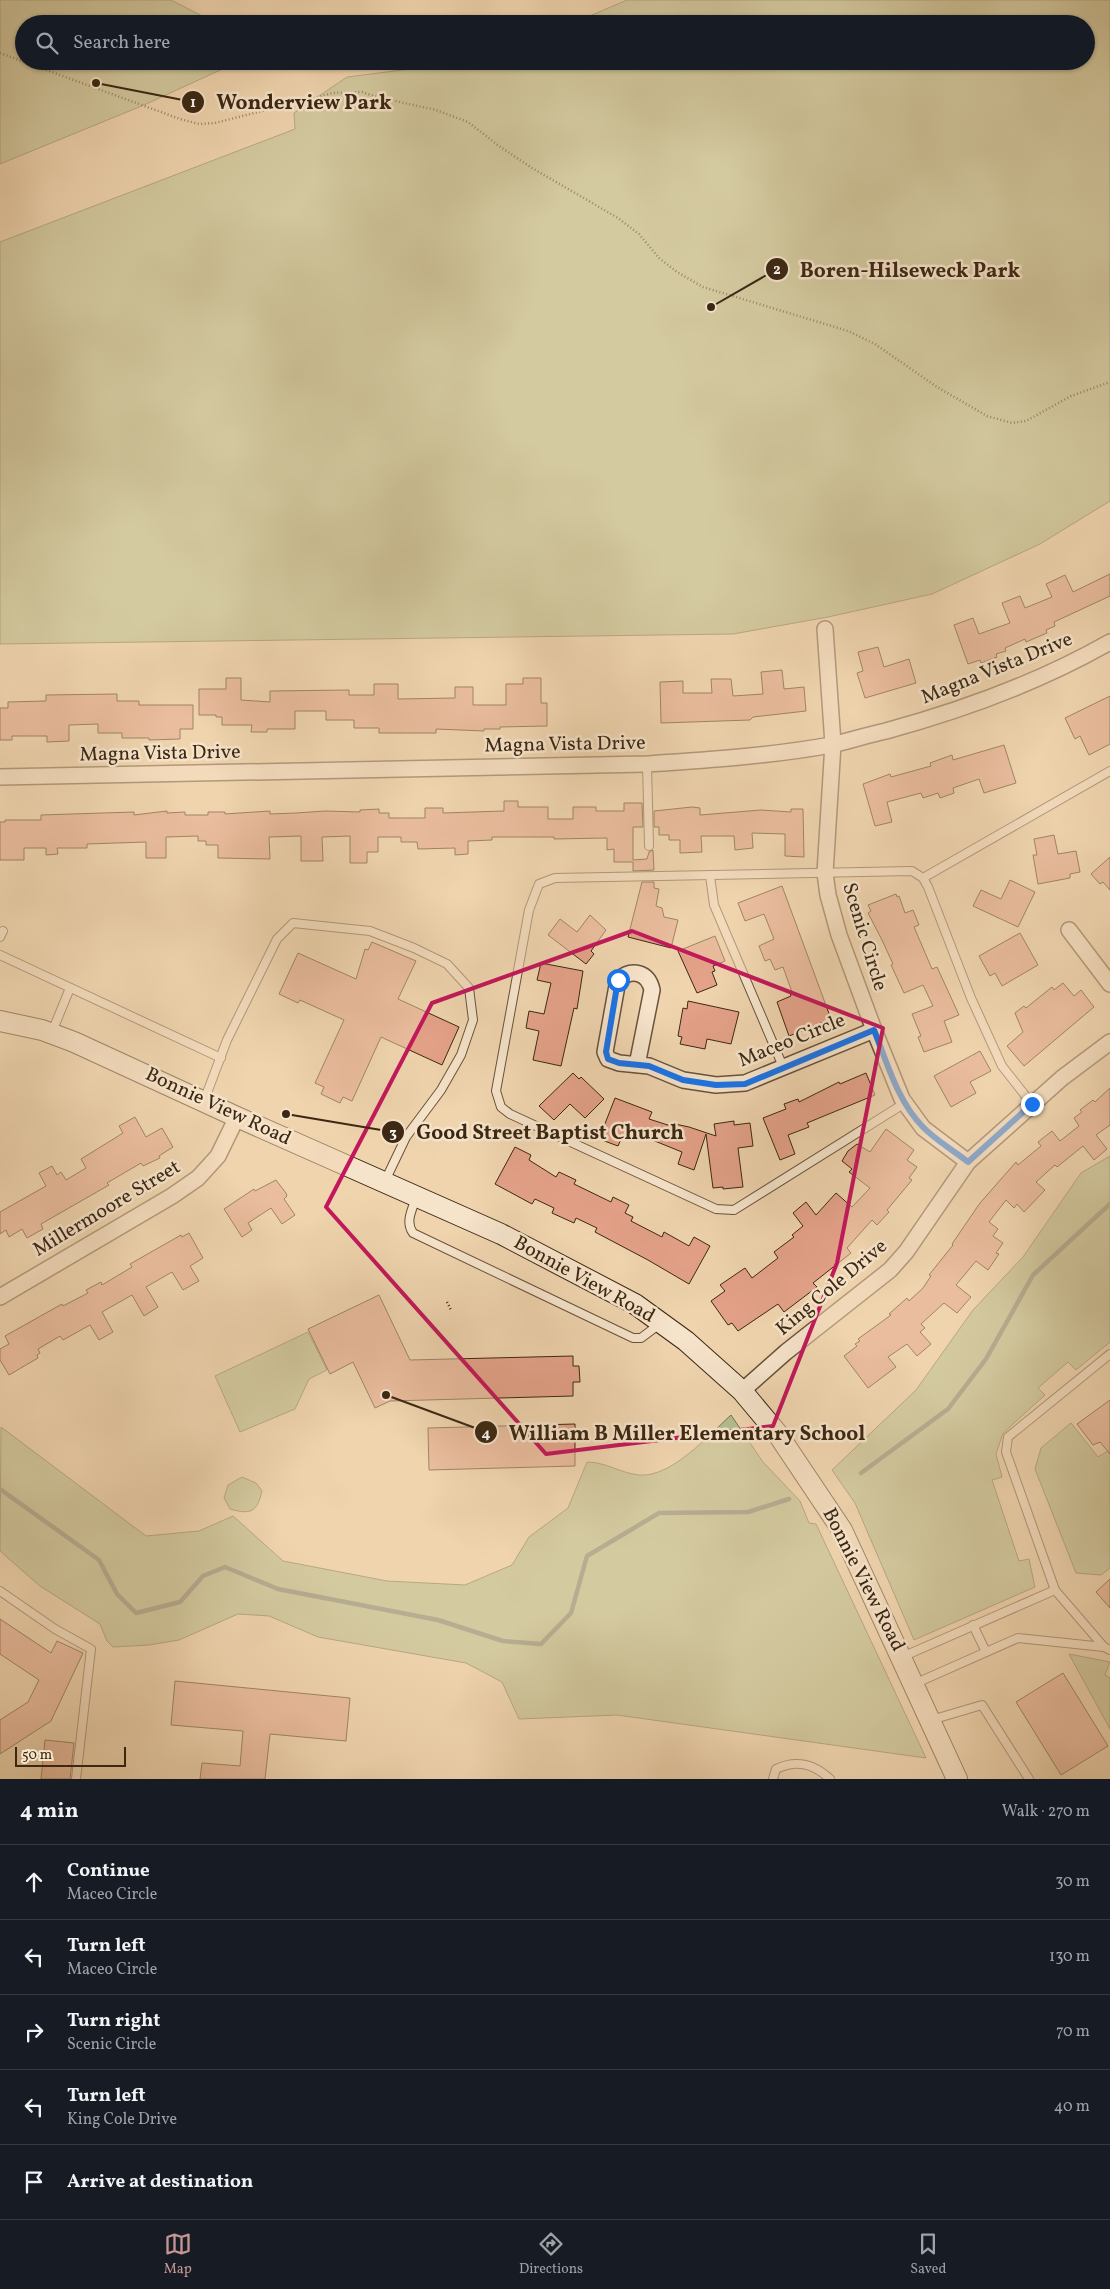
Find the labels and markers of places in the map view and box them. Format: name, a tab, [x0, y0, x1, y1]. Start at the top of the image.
callout: Wonderview Park	[181, 84, 401, 120]
callout: Boren-Hilseweck Park	[764, 251, 1030, 287]
callout: Good Street Baptist Church	[381, 1114, 694, 1150]
callout: William B Miller Elementary School	[473, 1414, 875, 1450]

